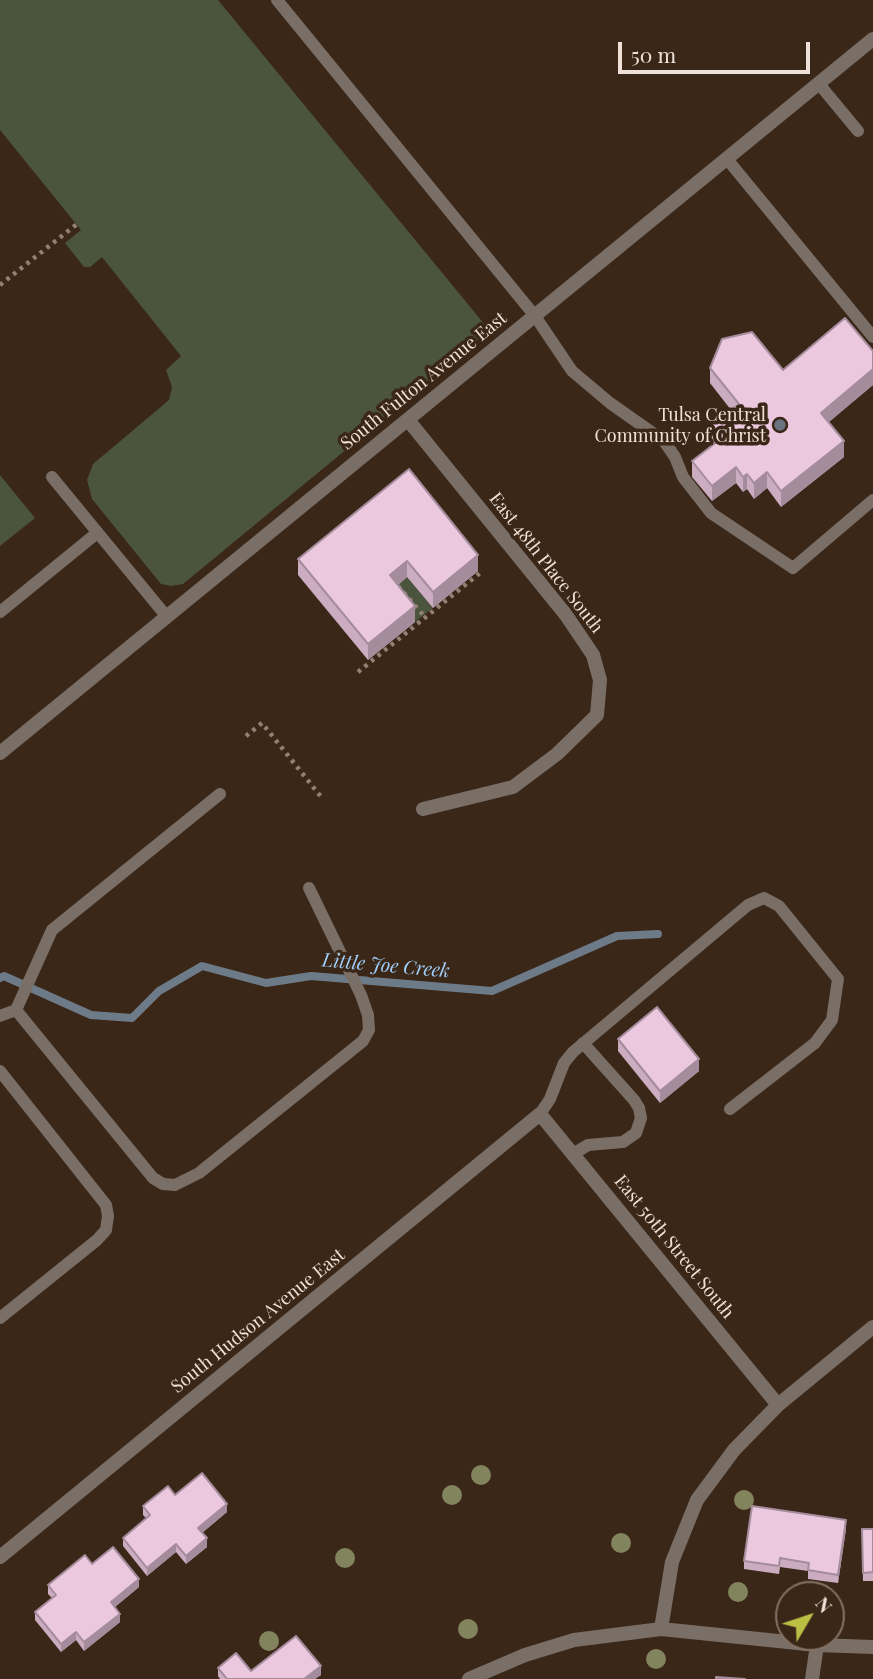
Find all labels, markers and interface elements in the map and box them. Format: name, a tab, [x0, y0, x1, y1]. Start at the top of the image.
scale bar	[621, 28, 814, 72]
text: 50 m	[631, 40, 676, 68]
street label: South Fulton Avenue East	[337, 307, 511, 455]
place label: Tulsa Central Community of Christ	[594, 404, 766, 446]
marker: Tulsa Central Community of Christ	[772, 417, 788, 433]
street label: East 48th Place South	[484, 488, 608, 638]
water label: Little Joe Creek	[321, 949, 451, 983]
street label: East 50th Street South	[609, 1171, 739, 1323]
street label: South Hudson Avenue East	[167, 1244, 349, 1398]
north arrow	[775, 1581, 845, 1651]
text: N	[810, 1591, 839, 1618]

